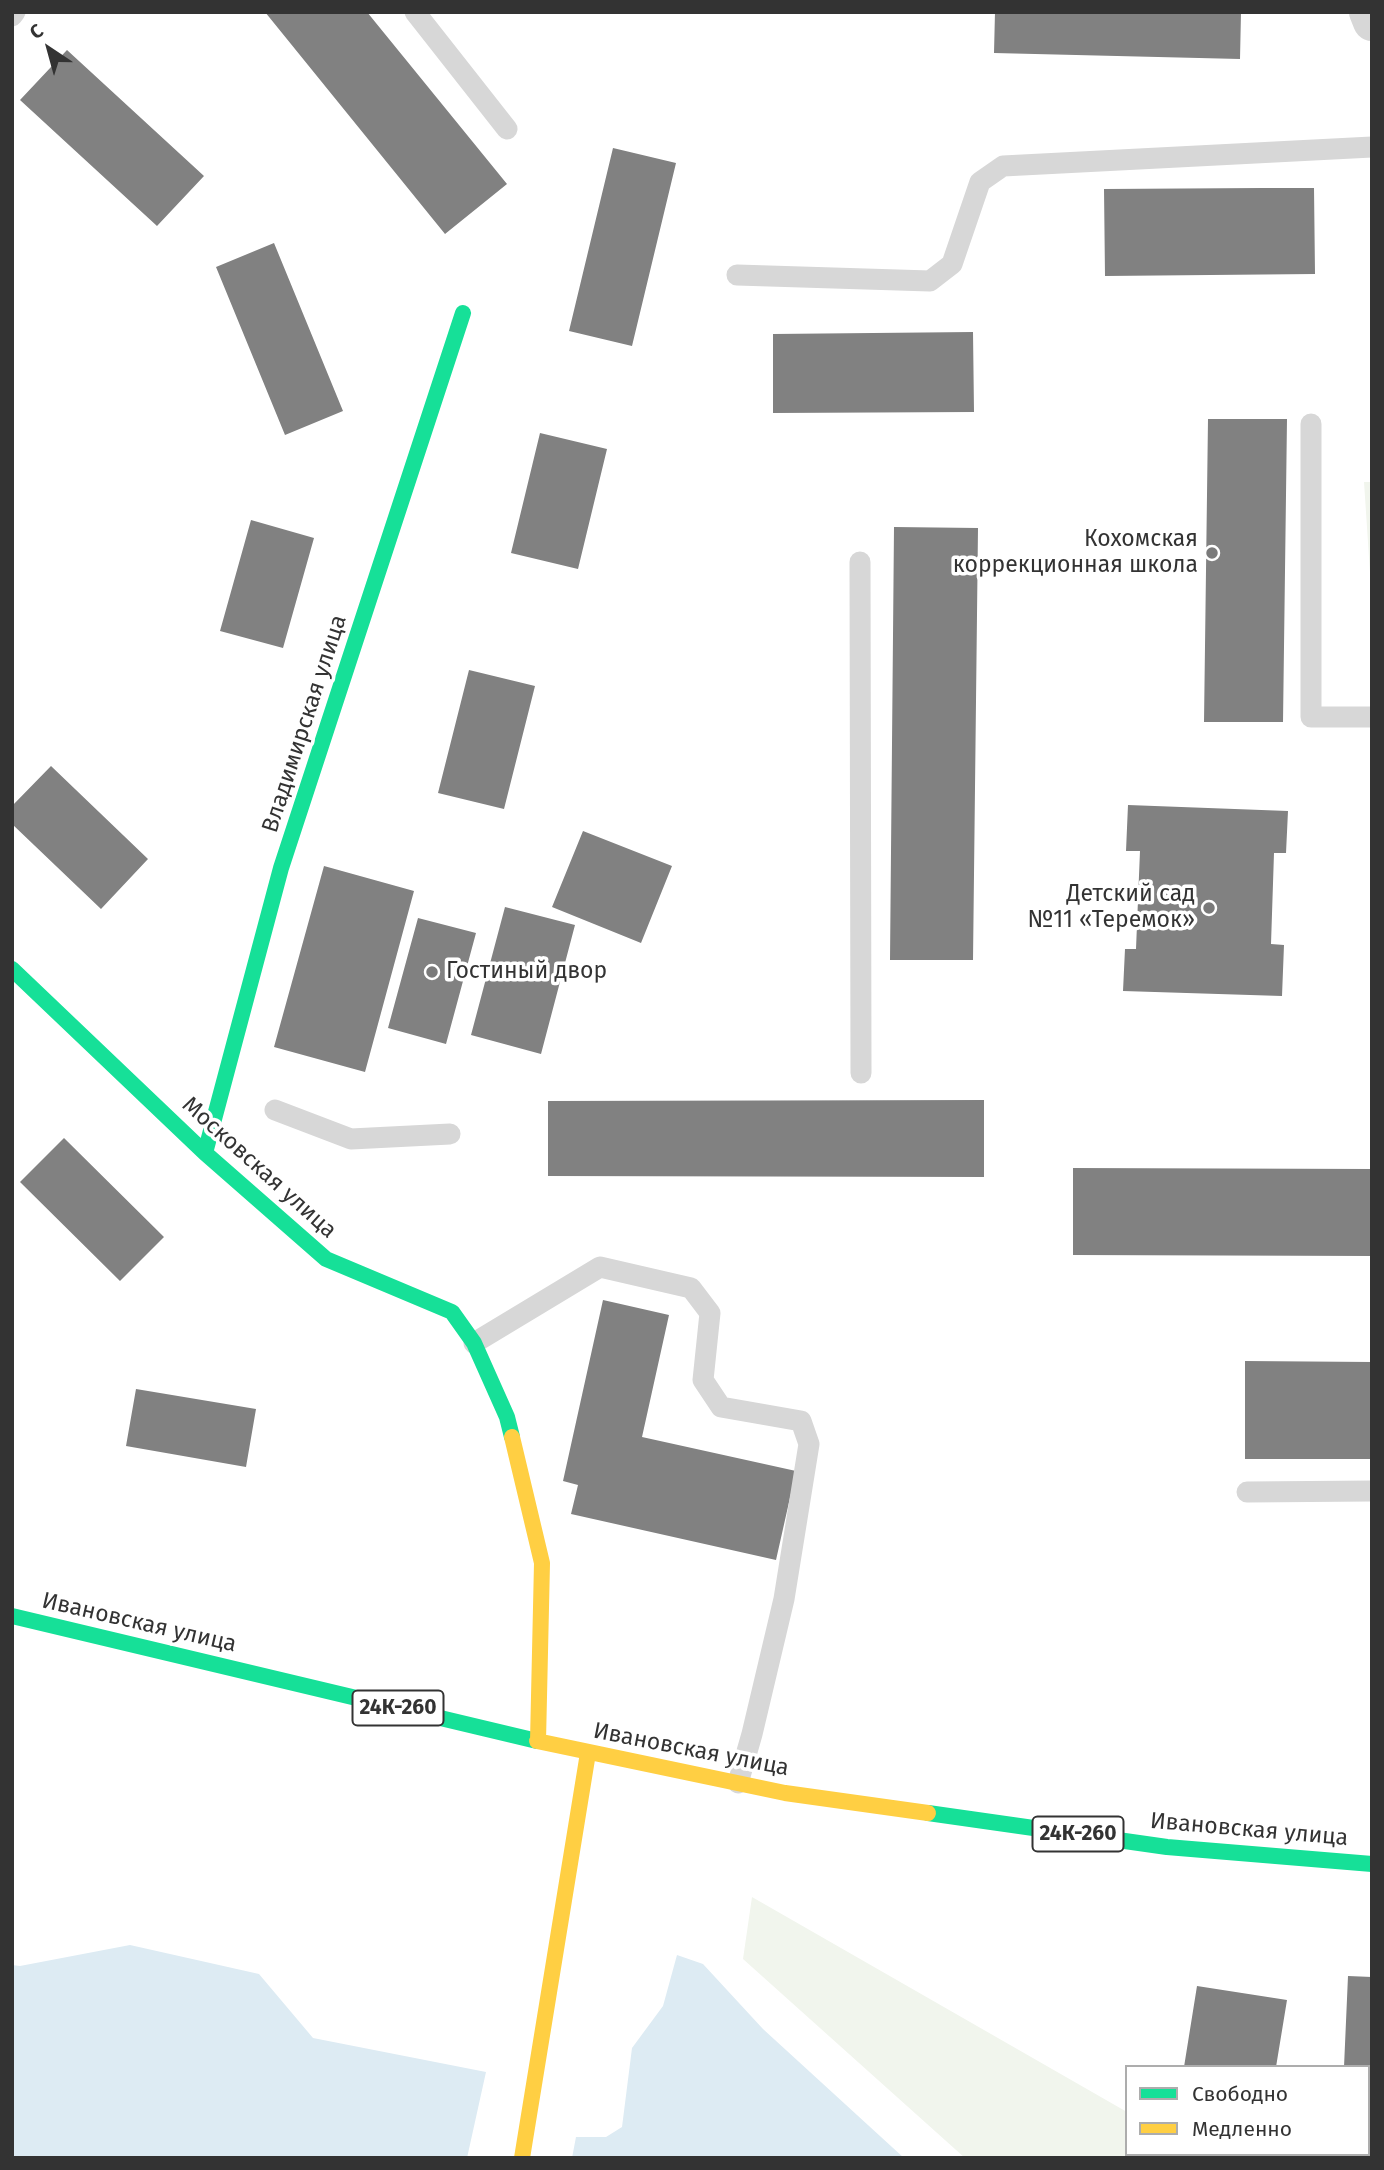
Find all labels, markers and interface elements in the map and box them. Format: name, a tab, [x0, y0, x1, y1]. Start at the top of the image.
north arrow	[14, 14, 84, 84]
text: С	[25, 19, 48, 44]
place label: Кохомская коррекционная школа	[953, 526, 1198, 580]
marker: Кохомская коррекционная школа	[1204, 545, 1220, 561]
street label: Владимирская улица	[257, 612, 353, 836]
place label: Детский сад №11 «Теремок»	[1028, 881, 1195, 935]
marker: Детский сад №11 «Теремок»	[1201, 900, 1217, 916]
place label: Гостиный двор	[446, 958, 607, 986]
marker: Гостиный двор	[424, 964, 440, 980]
street label: Московская улица	[176, 1091, 342, 1245]
street label: Ивановская улица	[39, 1587, 239, 1659]
road number: 24К-260	[352, 1690, 444, 1726]
street label: Ивановская улица	[591, 1717, 791, 1783]
street label: Ивановская улица	[1149, 1808, 1349, 1852]
road number: 24К-260	[1032, 1816, 1124, 1852]
legend	[1125, 2065, 1370, 2156]
text: Свободно	[1192, 2081, 1288, 2107]
text: Медленно	[1192, 2116, 1292, 2142]

